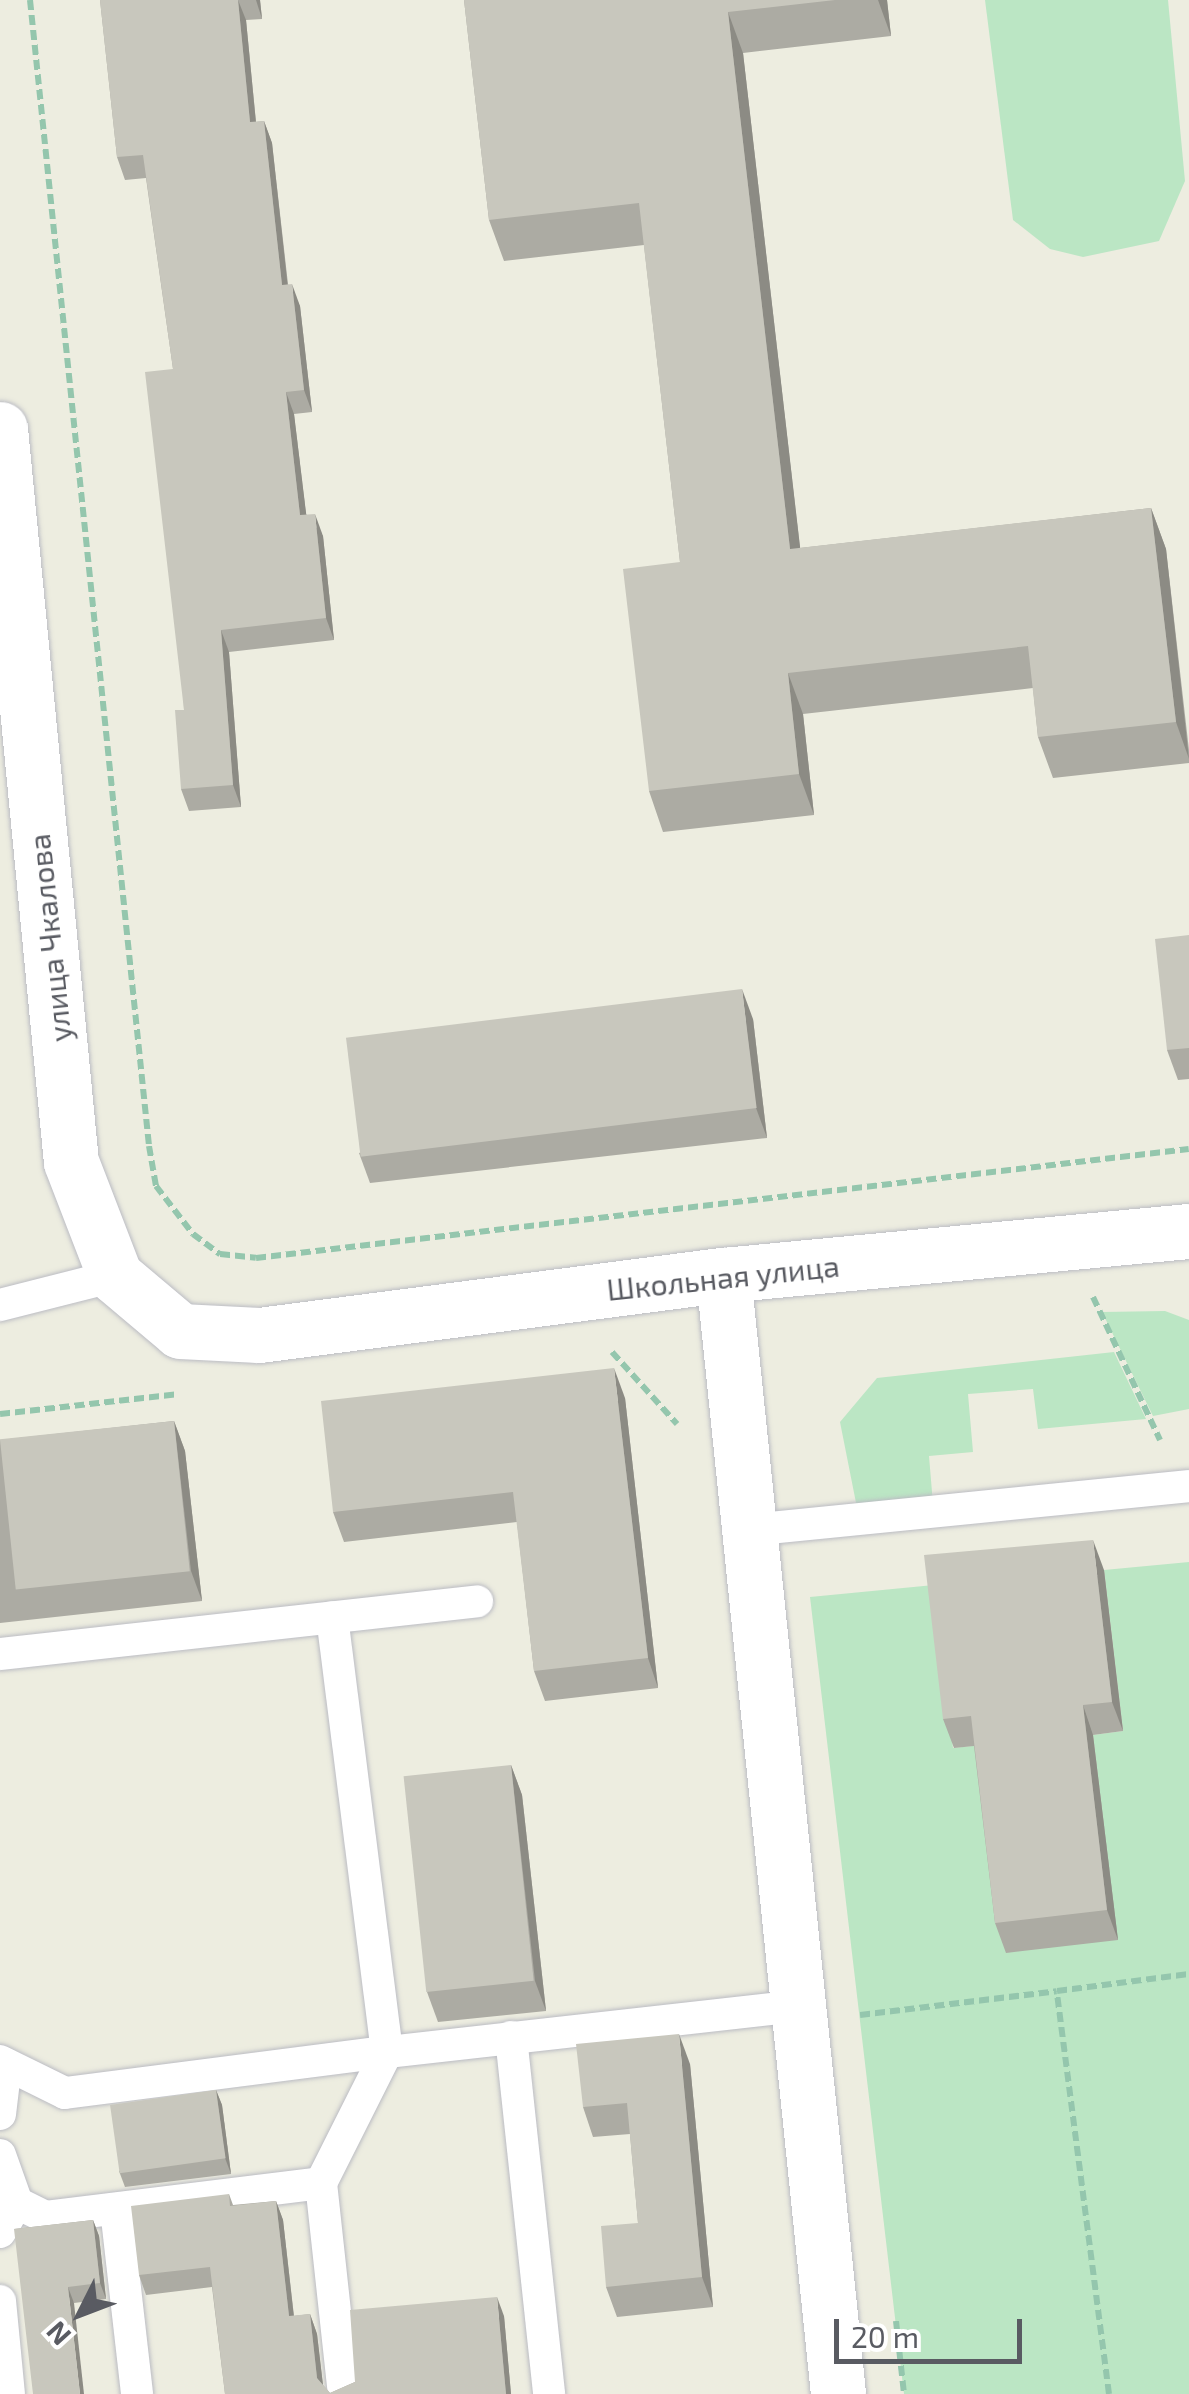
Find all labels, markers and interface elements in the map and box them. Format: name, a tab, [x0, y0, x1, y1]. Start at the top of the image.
street label: улица Чкалова	[20, 832, 78, 1044]
street label: Школьная улица	[605, 1247, 841, 1307]
north arrow	[30, 2264, 130, 2364]
scale bar	[839, 2299, 1026, 2361]
text: N	[38, 2315, 77, 2353]
text: 20 m	[851, 2318, 919, 2354]

